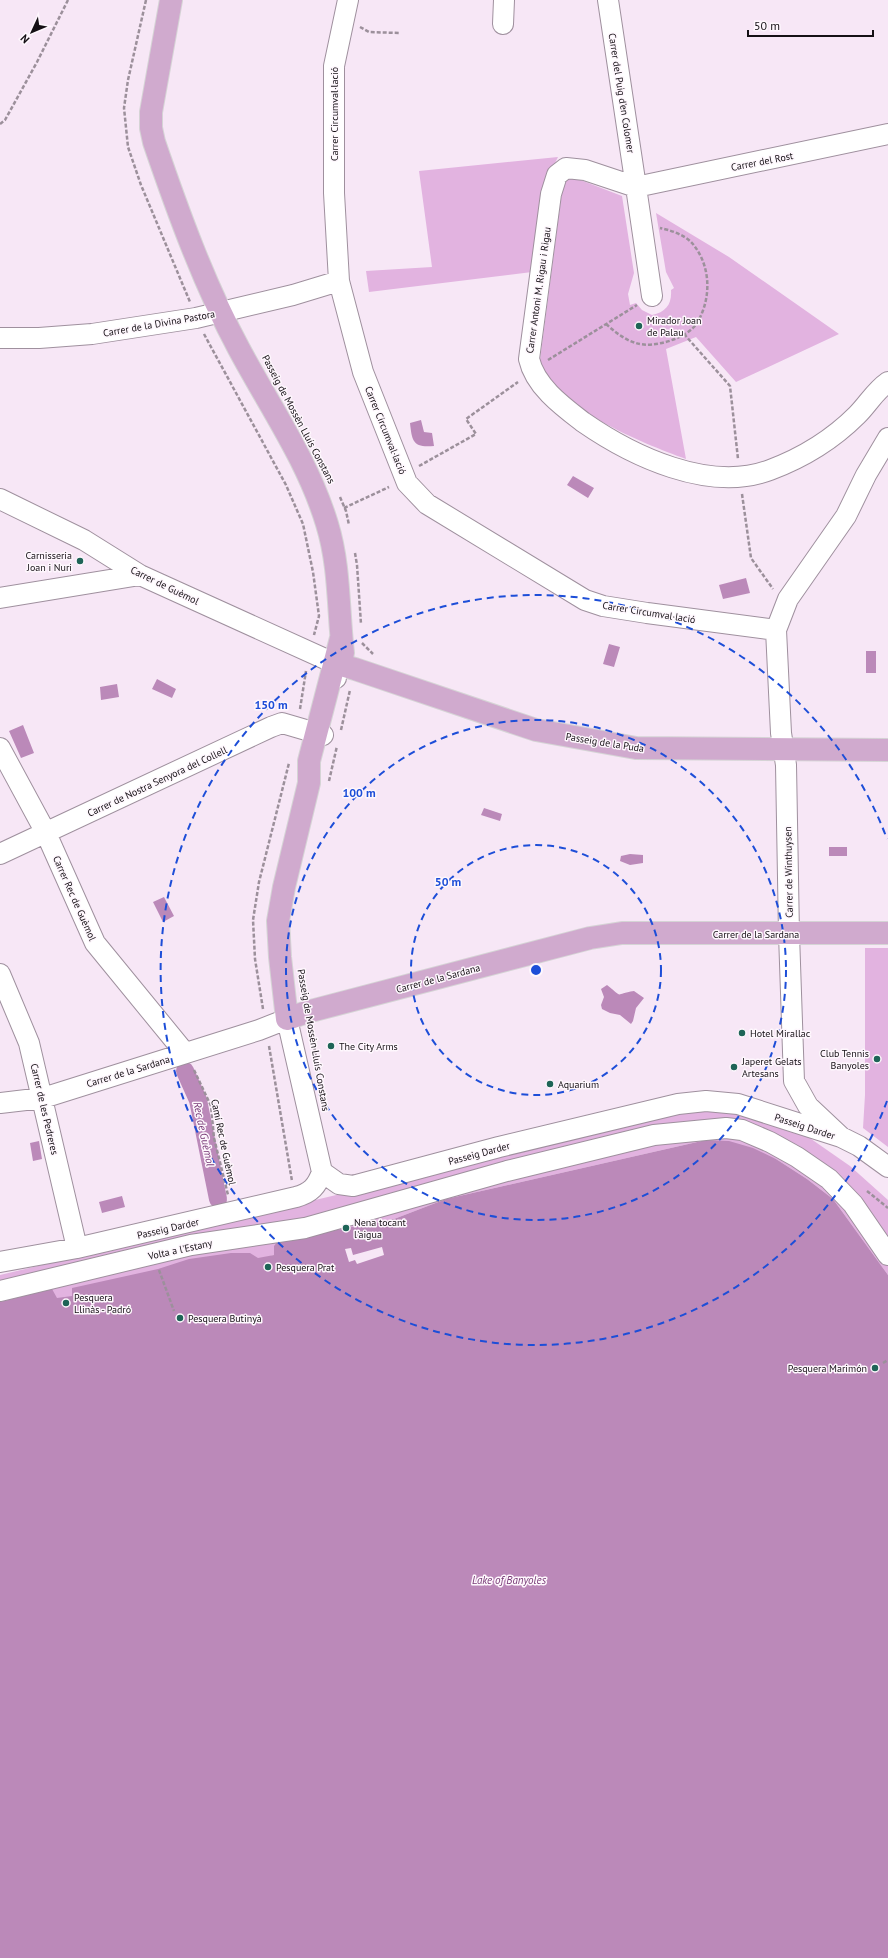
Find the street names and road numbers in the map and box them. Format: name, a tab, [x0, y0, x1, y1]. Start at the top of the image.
street label: Carrer del Puig d'en Colomer	[606, 32, 638, 155]
street label: Carrer Circumval·lació	[328, 67, 341, 161]
street label: Carrer del Rost	[730, 149, 795, 174]
street label: Carrer Antoni M. Rigau i Rigau	[523, 226, 554, 354]
street label: Carrer de la Divina Pastora	[102, 307, 216, 340]
street label: Passeig de Mossèn Lluís Constans	[259, 353, 338, 486]
street label: Carrer Circumval·lació	[362, 384, 409, 476]
street label: Carrer de Guèmol	[128, 563, 201, 608]
street label: Carrer Circumval·lació	[601, 599, 696, 626]
street label: Passeig de la Puda	[565, 730, 645, 755]
street label: Carrer de Nostra Senyora del Collell	[85, 743, 229, 820]
street label: Carrer de Winthuysen	[781, 826, 796, 918]
street label: Carrer Rec de Guèmol	[50, 854, 99, 943]
street label: Carrer de la Sardana	[713, 928, 799, 941]
street label: Carrer de la Sardana	[395, 961, 482, 996]
street label: Passeig de Mossèn Lluís Constans	[295, 968, 332, 1112]
street label: Carrer de la Sardana	[85, 1053, 171, 1090]
street label: Carrer de les Pedreres	[28, 1062, 61, 1156]
street label: Camí Rec de Guèmol	[208, 1098, 239, 1186]
street label: Passeig Darder	[773, 1111, 837, 1143]
street label: Passeig Darder	[447, 1139, 512, 1168]
street label: Passeig Darder	[136, 1215, 201, 1242]
street label: Volta a l'Estany	[146, 1236, 214, 1263]

